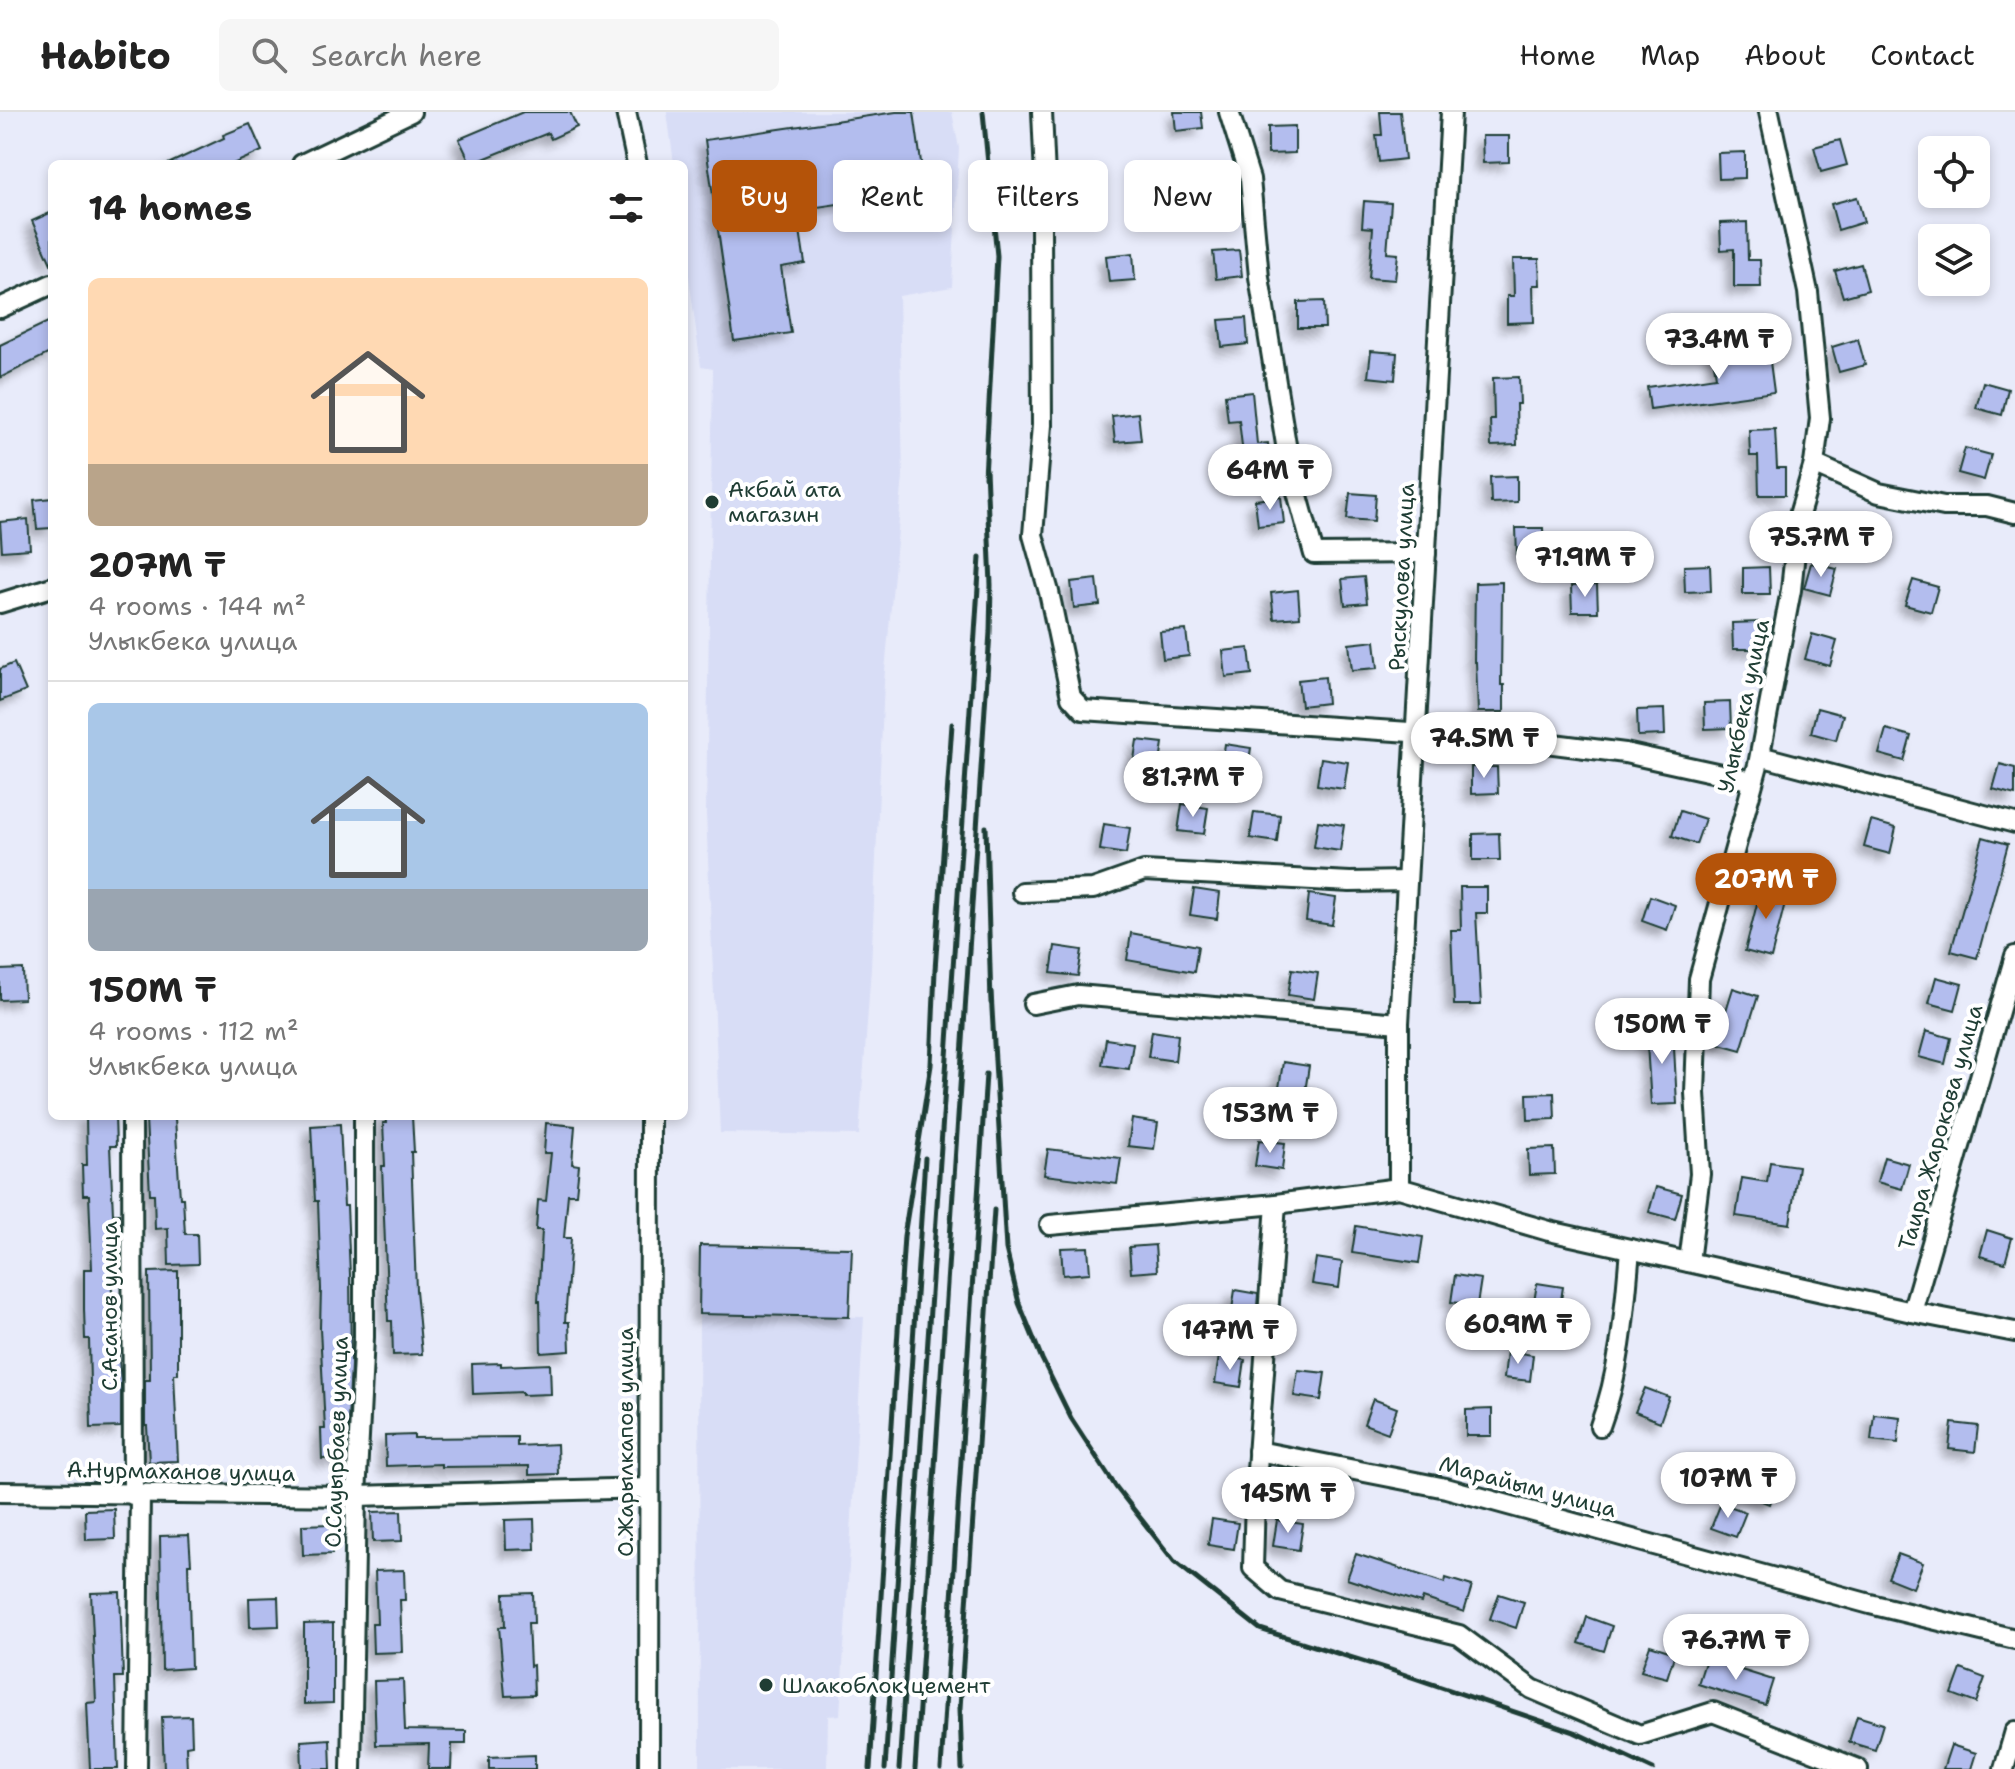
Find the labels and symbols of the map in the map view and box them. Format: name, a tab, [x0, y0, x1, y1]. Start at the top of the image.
pin: 73.4M ₸	[1645, 313, 1793, 381]
pin: 64M ₸	[1214, 444, 1326, 512]
place label: Акбай ата магазин	[728, 475, 841, 529]
street label: Рыскулова улица	[1382, 482, 1421, 672]
marker: Акбай ата магазин	[703, 493, 721, 511]
pin: 75.7M ₸	[1747, 511, 1895, 579]
pin: 71.9M ₸	[1511, 531, 1659, 599]
street label: Улыкбека улица	[1711, 616, 1776, 796]
pin: 74.5M ₸	[1410, 712, 1558, 780]
pin: 81.7M ₸	[1119, 751, 1267, 819]
pin: 207M ₸	[1701, 853, 1831, 921]
pin: 150M ₸	[1597, 998, 1727, 1066]
street label: Таира Жарокова улица	[1891, 1001, 1990, 1253]
pin: 153M ₸	[1205, 1087, 1335, 1155]
street label: С.Асанов улица	[95, 1221, 124, 1391]
pin: 60.9M ₸	[1444, 1298, 1592, 1366]
pin: 147M ₸	[1165, 1304, 1295, 1372]
street label: О.Жарылкапов улица	[611, 1327, 640, 1557]
street label: О.Сауырбаев улица	[318, 1336, 355, 1548]
street label: Марайым улица	[1436, 1449, 1620, 1524]
pin: 107M ₸	[1663, 1452, 1793, 1520]
street label: А.Нурмаханов улица	[66, 1455, 296, 1488]
pin: 145M ₸	[1223, 1467, 1353, 1535]
pin: 76.7M ₸	[1662, 1614, 1810, 1682]
place label: Шлакоблок цемент	[782, 1671, 991, 1700]
marker: Шлакоблок цемент	[757, 1676, 775, 1694]

